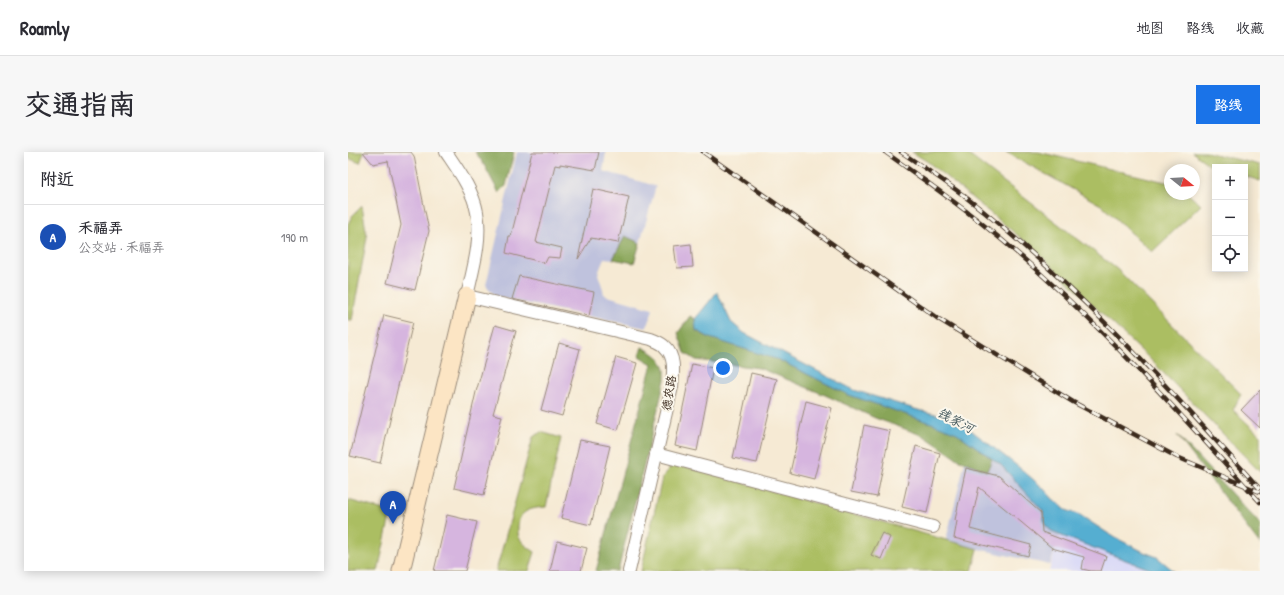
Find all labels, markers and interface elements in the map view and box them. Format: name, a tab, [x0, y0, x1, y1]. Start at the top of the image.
text: Roamly	[20, 15, 70, 41]
text: 地图	[1136, 18, 1164, 37]
text: 路线	[1186, 18, 1214, 37]
text: 收藏	[1236, 18, 1264, 37]
text: 交通指南	[24, 85, 136, 123]
button: 路线	[1196, 85, 1260, 124]
north arrow	[1164, 164, 1200, 200]
map controls	[1212, 164, 1248, 272]
button: +	[1212, 164, 1248, 200]
text: 附近	[40, 167, 74, 190]
button: −	[1212, 200, 1248, 236]
text: 禾福弄	[78, 217, 123, 238]
text: A	[50, 228, 56, 246]
text: 190 m	[281, 228, 308, 246]
button: locate	[1212, 236, 1248, 272]
text: 公交站 · 禾福弄	[78, 238, 165, 256]
your location	[713, 358, 733, 378]
street label: 德农路	[657, 374, 680, 412]
water label: 钱家河	[935, 403, 979, 438]
pin: A	[380, 491, 406, 524]

